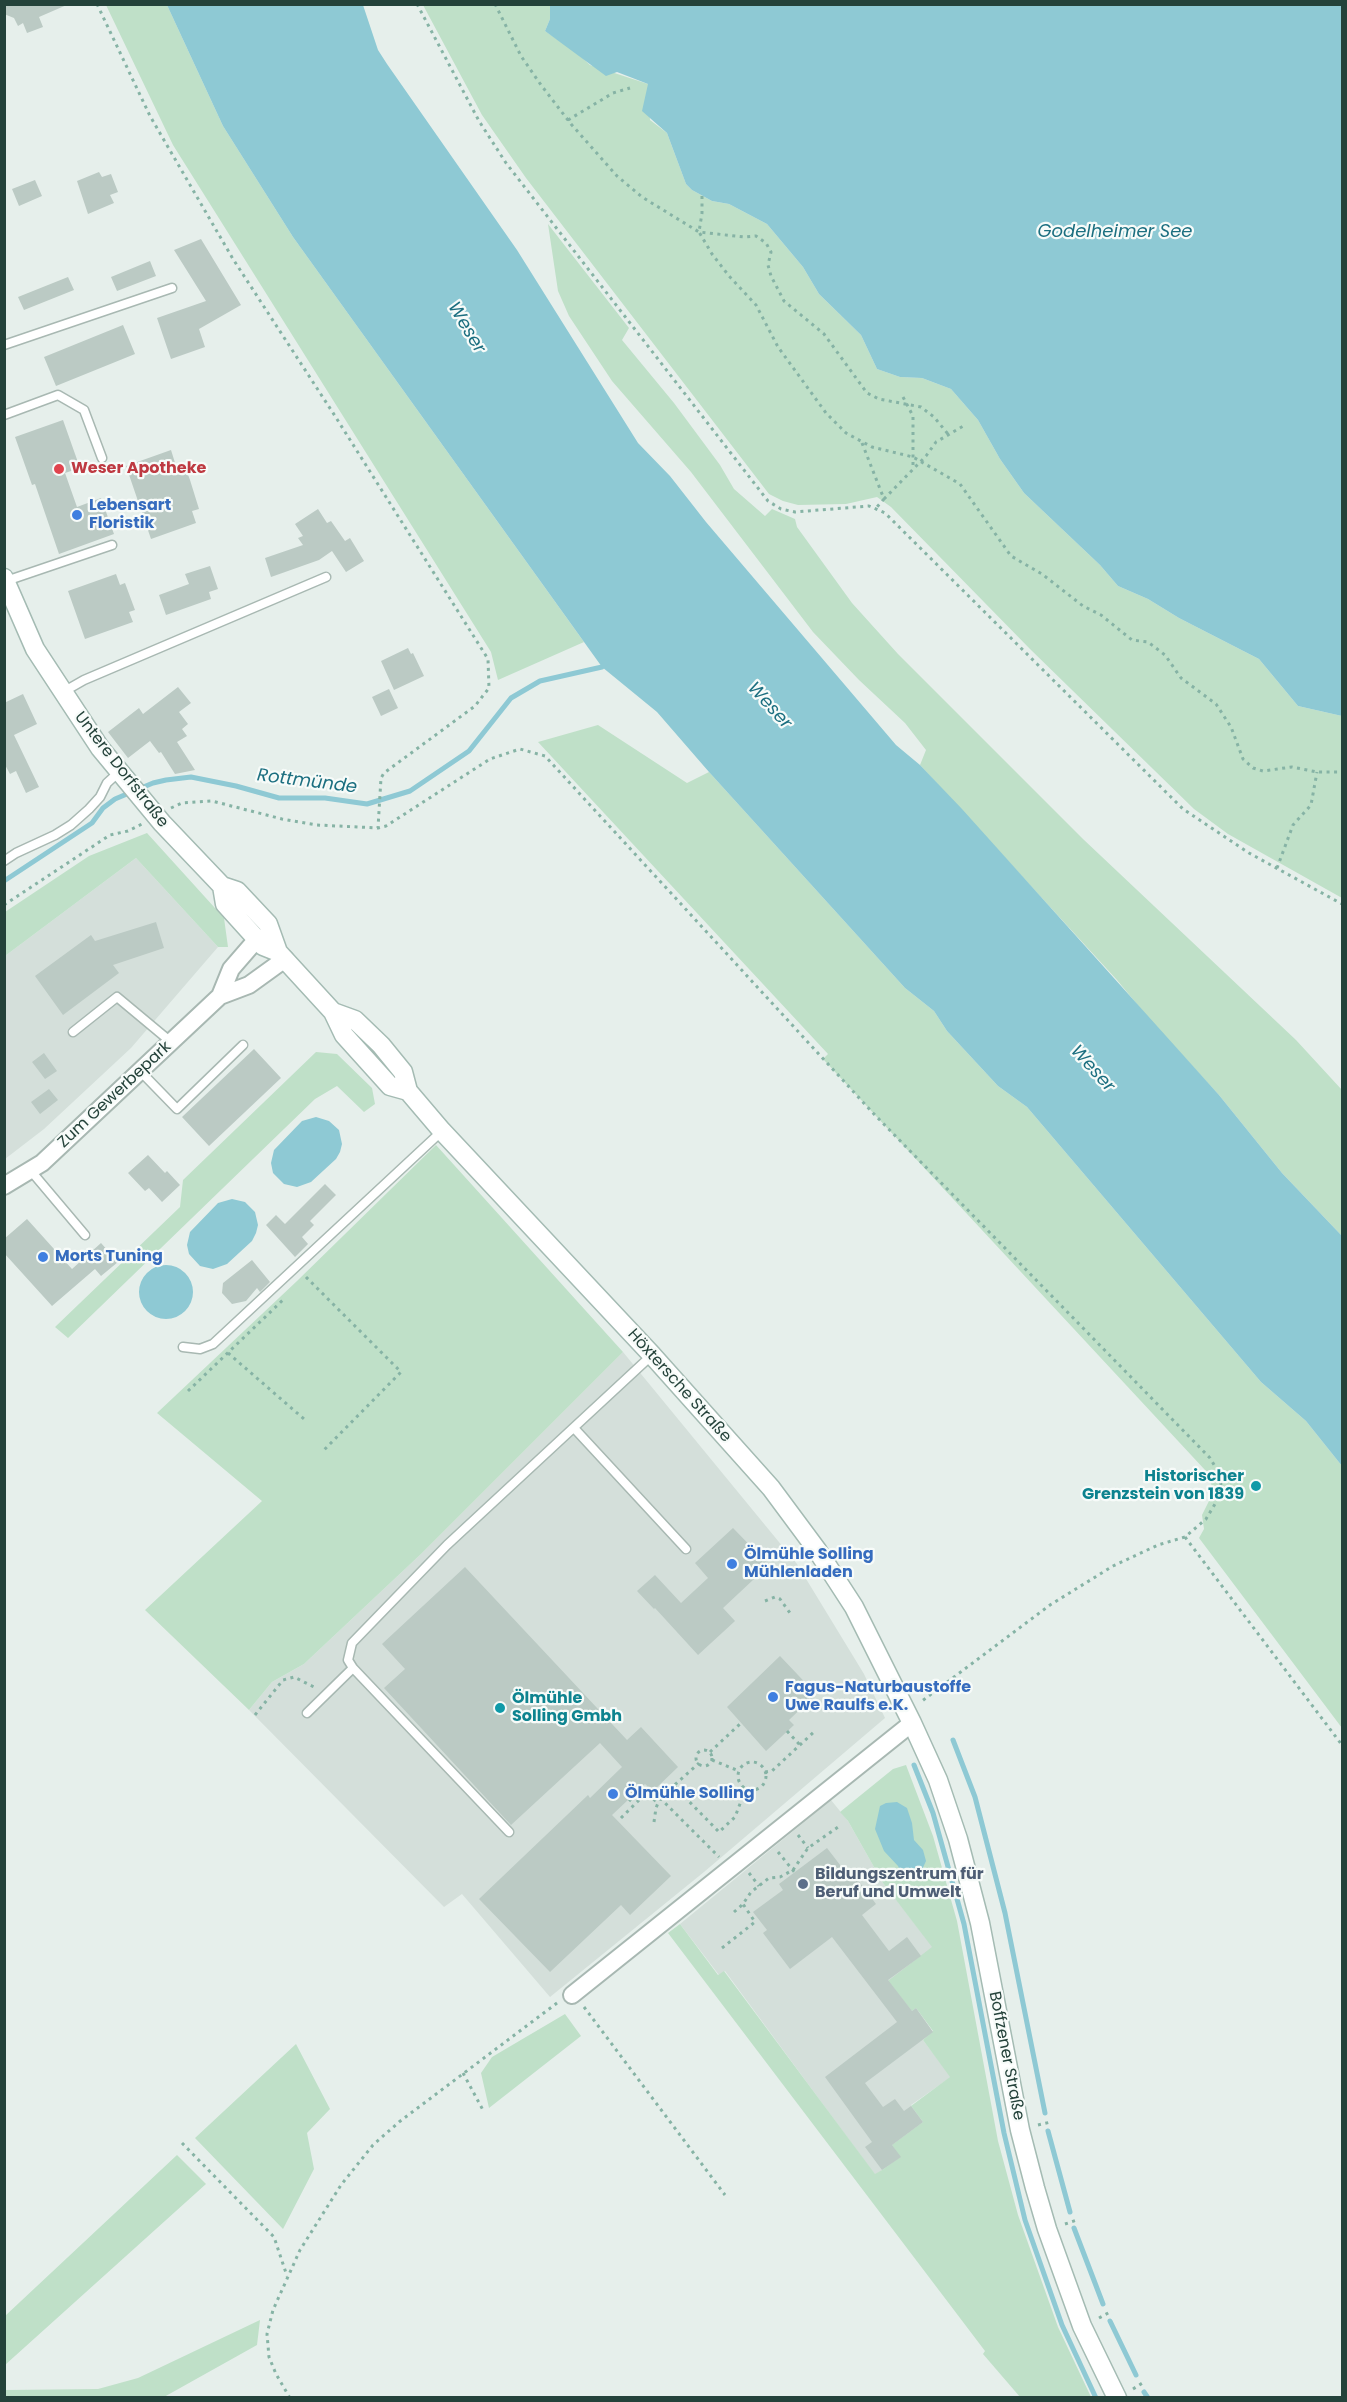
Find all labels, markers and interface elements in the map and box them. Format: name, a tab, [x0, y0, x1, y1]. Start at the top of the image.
water label: Godelheimer See	[1038, 221, 1192, 243]
water label: Weser	[442, 298, 490, 358]
place label: Weser Apotheke	[71, 459, 206, 479]
marker: Weser Apotheke	[52, 462, 66, 476]
place label: Lebensart Floristik	[89, 496, 171, 534]
marker: Lebensart Floristik	[70, 508, 84, 522]
water label: Weser	[742, 678, 796, 734]
street label: Untere Dorfstraße	[70, 708, 172, 832]
water label: Rottmünde	[256, 765, 358, 799]
street label: Zum Gewerbepark	[54, 1038, 176, 1152]
water label: Weser	[1065, 1041, 1119, 1097]
place label: Morts Tuning	[55, 1247, 163, 1267]
marker: Morts Tuning	[36, 1250, 50, 1264]
street label: Höxtersche Straße	[623, 1325, 735, 1447]
place label: Historischer Grenzstein von 1839	[1082, 1467, 1244, 1505]
marker: Historischer Grenzstein von 1839	[1249, 1479, 1263, 1493]
place label: Ölmühle Solling Mühlenladen	[744, 1545, 874, 1583]
marker: Ölmühle Solling Mühlenladen	[725, 1557, 739, 1571]
place label: Fagus-Naturbaustoffe Uwe Raulfs e.K.	[785, 1678, 971, 1716]
place label: Ölmühle Solling Gmbh	[512, 1689, 622, 1727]
marker: Fagus-Naturbaustoffe Uwe Raulfs e.K.	[766, 1690, 780, 1704]
marker: Ölmühle Solling Gmbh	[493, 1701, 507, 1715]
place label: Ölmühle Solling	[625, 1784, 755, 1804]
marker: Ölmühle Solling	[606, 1787, 620, 1801]
place label: Bildungszentrum für Beruf und Umwelt	[815, 1865, 984, 1903]
marker: Bildungszentrum für Beruf und Umwelt	[796, 1877, 810, 1891]
street label: Boffzener Straße	[984, 1990, 1028, 2122]

